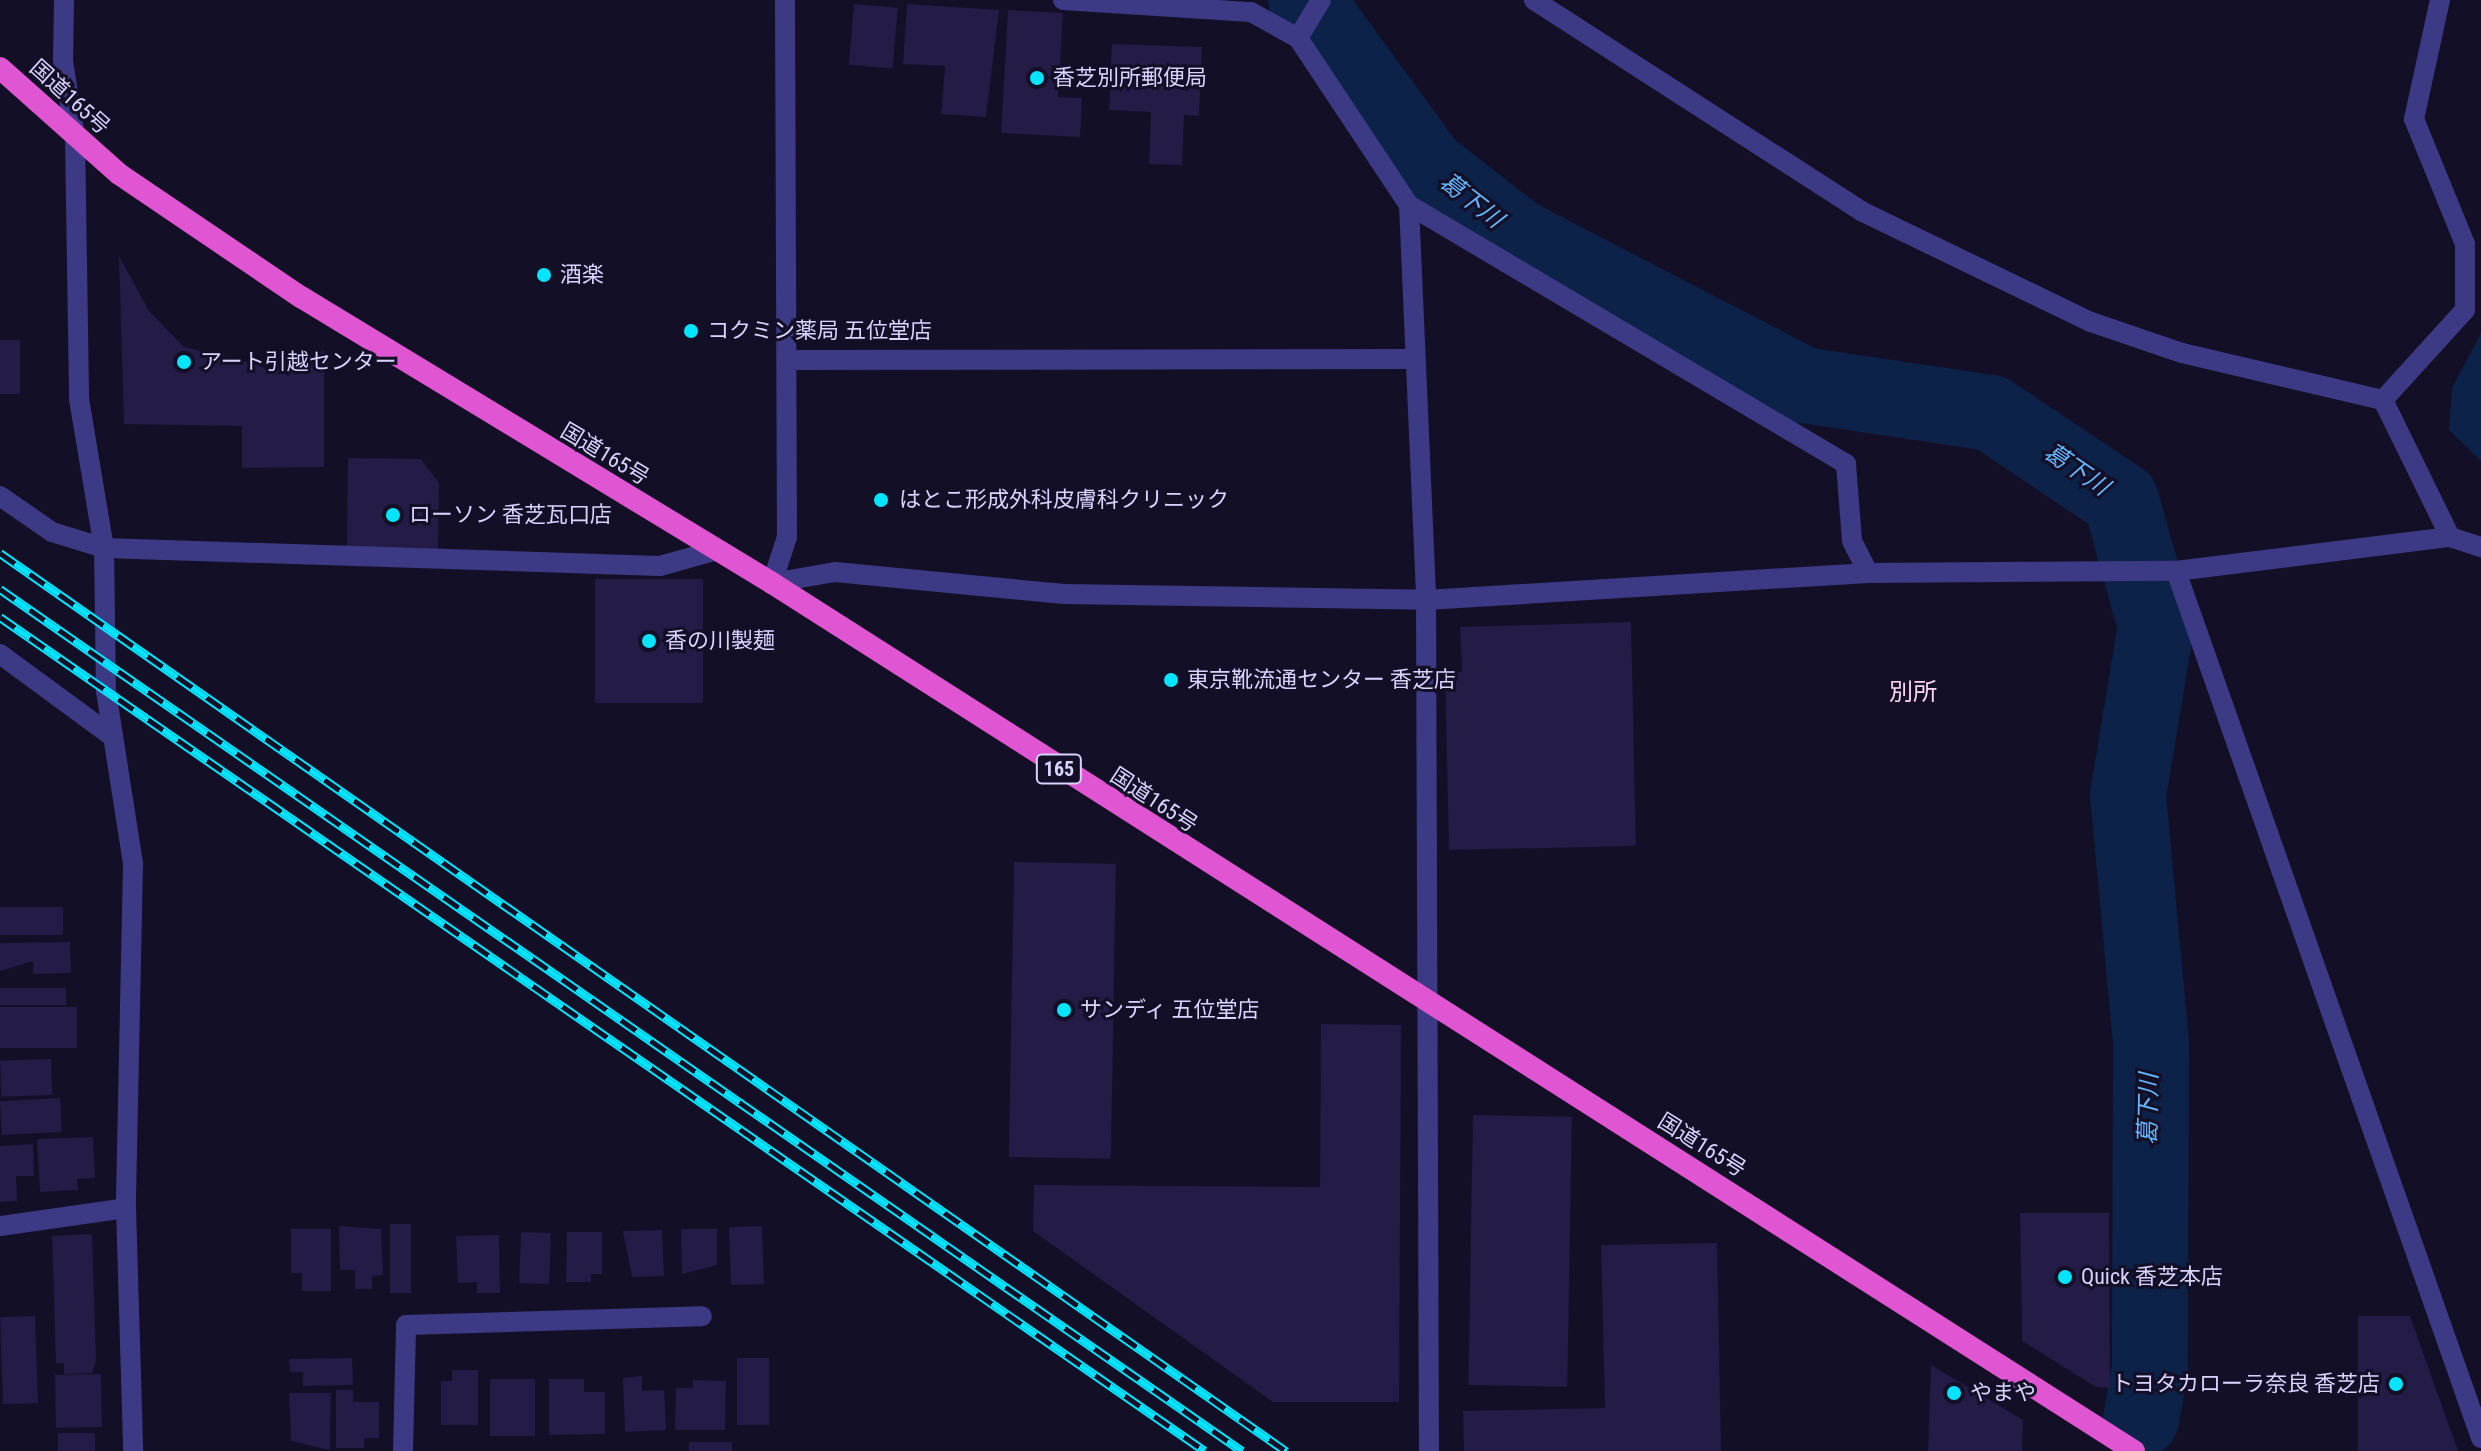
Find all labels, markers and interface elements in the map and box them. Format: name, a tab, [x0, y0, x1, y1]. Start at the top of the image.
street label: 国道165号	[25, 54, 115, 140]
place label: 香芝別所郵便局	[1053, 65, 1207, 91]
marker: 香芝別所郵便局	[1028, 69, 1046, 87]
water label: 葛下川	[1434, 167, 1508, 235]
place label: 酒楽	[560, 262, 604, 288]
marker: 酒楽	[535, 266, 553, 284]
place label: コクミン薬局 五位堂店	[707, 318, 932, 344]
marker: コクミン薬局 五位堂店	[682, 322, 700, 340]
place label: アート引越センター	[200, 349, 397, 375]
marker: アート引越センター	[175, 353, 193, 371]
street label: 国道165号	[556, 417, 654, 491]
water label: 葛下川	[2038, 438, 2114, 502]
place label: はとこ形成外科皮膚科クリニック	[899, 487, 1229, 513]
marker: はとこ形成外科皮膚科クリニック	[870, 489, 892, 511]
place label: ローソン 香芝瓦口店	[409, 502, 612, 528]
marker: ローソン 香芝瓦口店	[384, 506, 402, 524]
place label: 香の川製麺	[665, 628, 775, 654]
marker: 香の川製麺	[640, 632, 658, 650]
place label: 東京靴流通センター 香芝店	[1187, 667, 1456, 693]
marker: 東京靴流通センター 香芝店	[1162, 671, 1180, 689]
district label: 別所	[1889, 679, 1937, 707]
road number: 165	[1035, 753, 1083, 785]
street label: 国道165号	[1105, 762, 1203, 838]
place label: サンディ 五位堂店	[1080, 997, 1261, 1023]
marker: サンディ 五位堂店	[1055, 1001, 1073, 1019]
water label: 葛下川	[2134, 1073, 2164, 1145]
street label: 国道165号	[1653, 1108, 1751, 1182]
place label: Quick 香芝本店	[2081, 1264, 2223, 1290]
marker: Quick 香芝本店	[2056, 1268, 2074, 1286]
place label: トヨタカローラ奈良 香芝店	[2111, 1371, 2380, 1397]
marker: トヨタカローラ奈良 香芝店	[2387, 1375, 2405, 1393]
place label: やまや	[1970, 1380, 2036, 1406]
marker: やまや	[1945, 1384, 1963, 1402]

